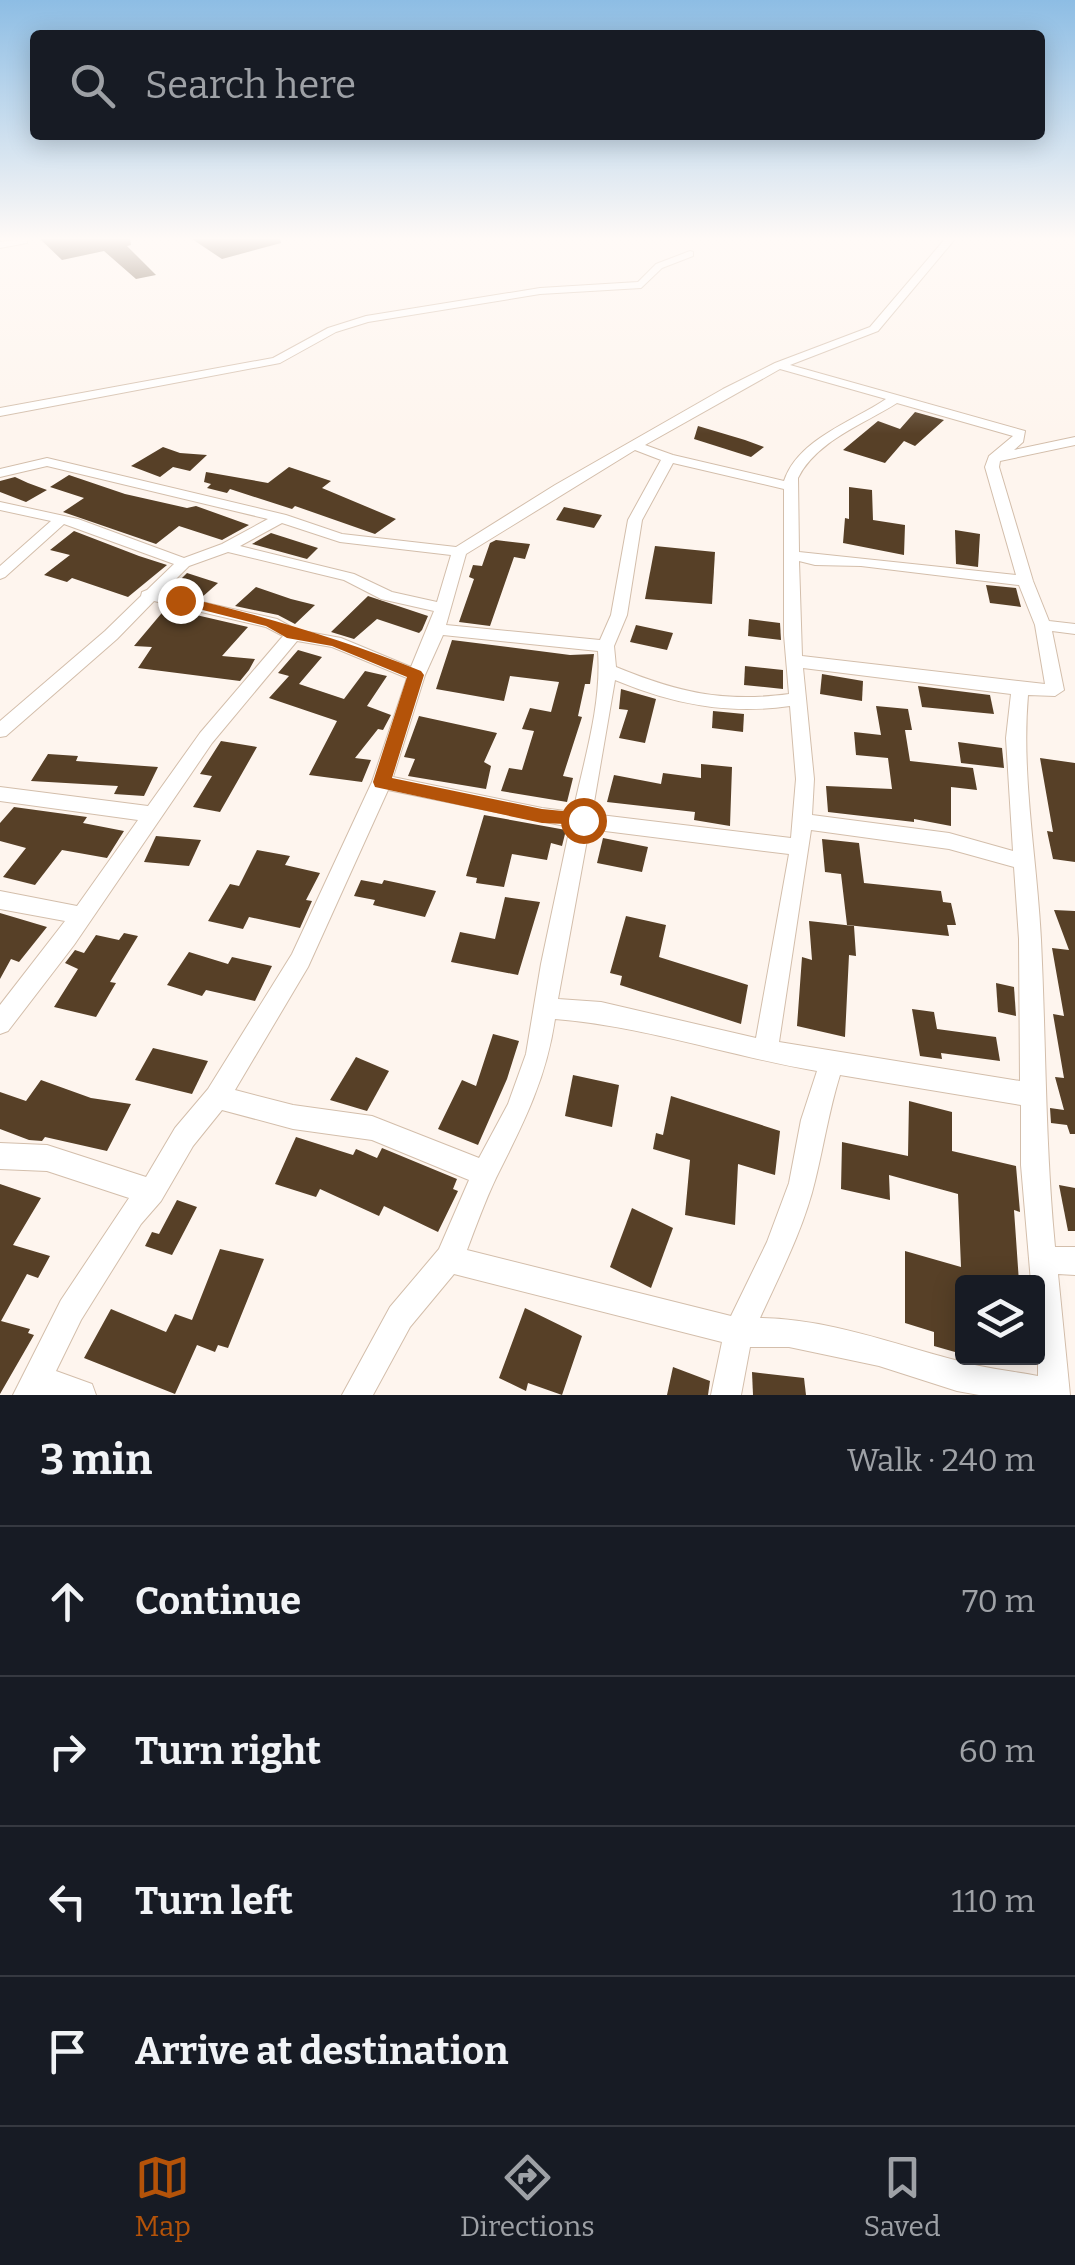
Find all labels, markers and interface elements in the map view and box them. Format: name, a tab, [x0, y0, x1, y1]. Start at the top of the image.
search box	[30, 30, 1045, 140]
icon: search	[65, 58, 120, 113]
text: Search here	[145, 62, 356, 108]
route end	[158, 578, 204, 624]
route start	[561, 798, 607, 844]
map controls	[955, 1275, 1045, 1365]
button: layers	[955, 1275, 1045, 1365]
text: 3 min	[40, 1435, 152, 1485]
text: Walk · 240 m	[847, 1441, 1035, 1479]
icon: ahead	[40, 1574, 95, 1629]
text: Continue	[135, 1578, 301, 1624]
text: 70 m	[962, 1582, 1035, 1620]
icon: right	[40, 1724, 95, 1779]
text: Turn right	[135, 1728, 321, 1774]
text: 60 m	[959, 1732, 1035, 1770]
icon: left	[40, 1874, 95, 1929]
text: Turn left	[135, 1878, 293, 1924]
text: 110 m	[952, 1882, 1035, 1920]
icon: arrive	[40, 2024, 95, 2079]
text: Arrive at destination	[135, 2028, 508, 2074]
tab: Map	[134, 2150, 191, 2243]
tab: Directions	[460, 2150, 595, 2243]
tab: Saved	[864, 2150, 941, 2243]

